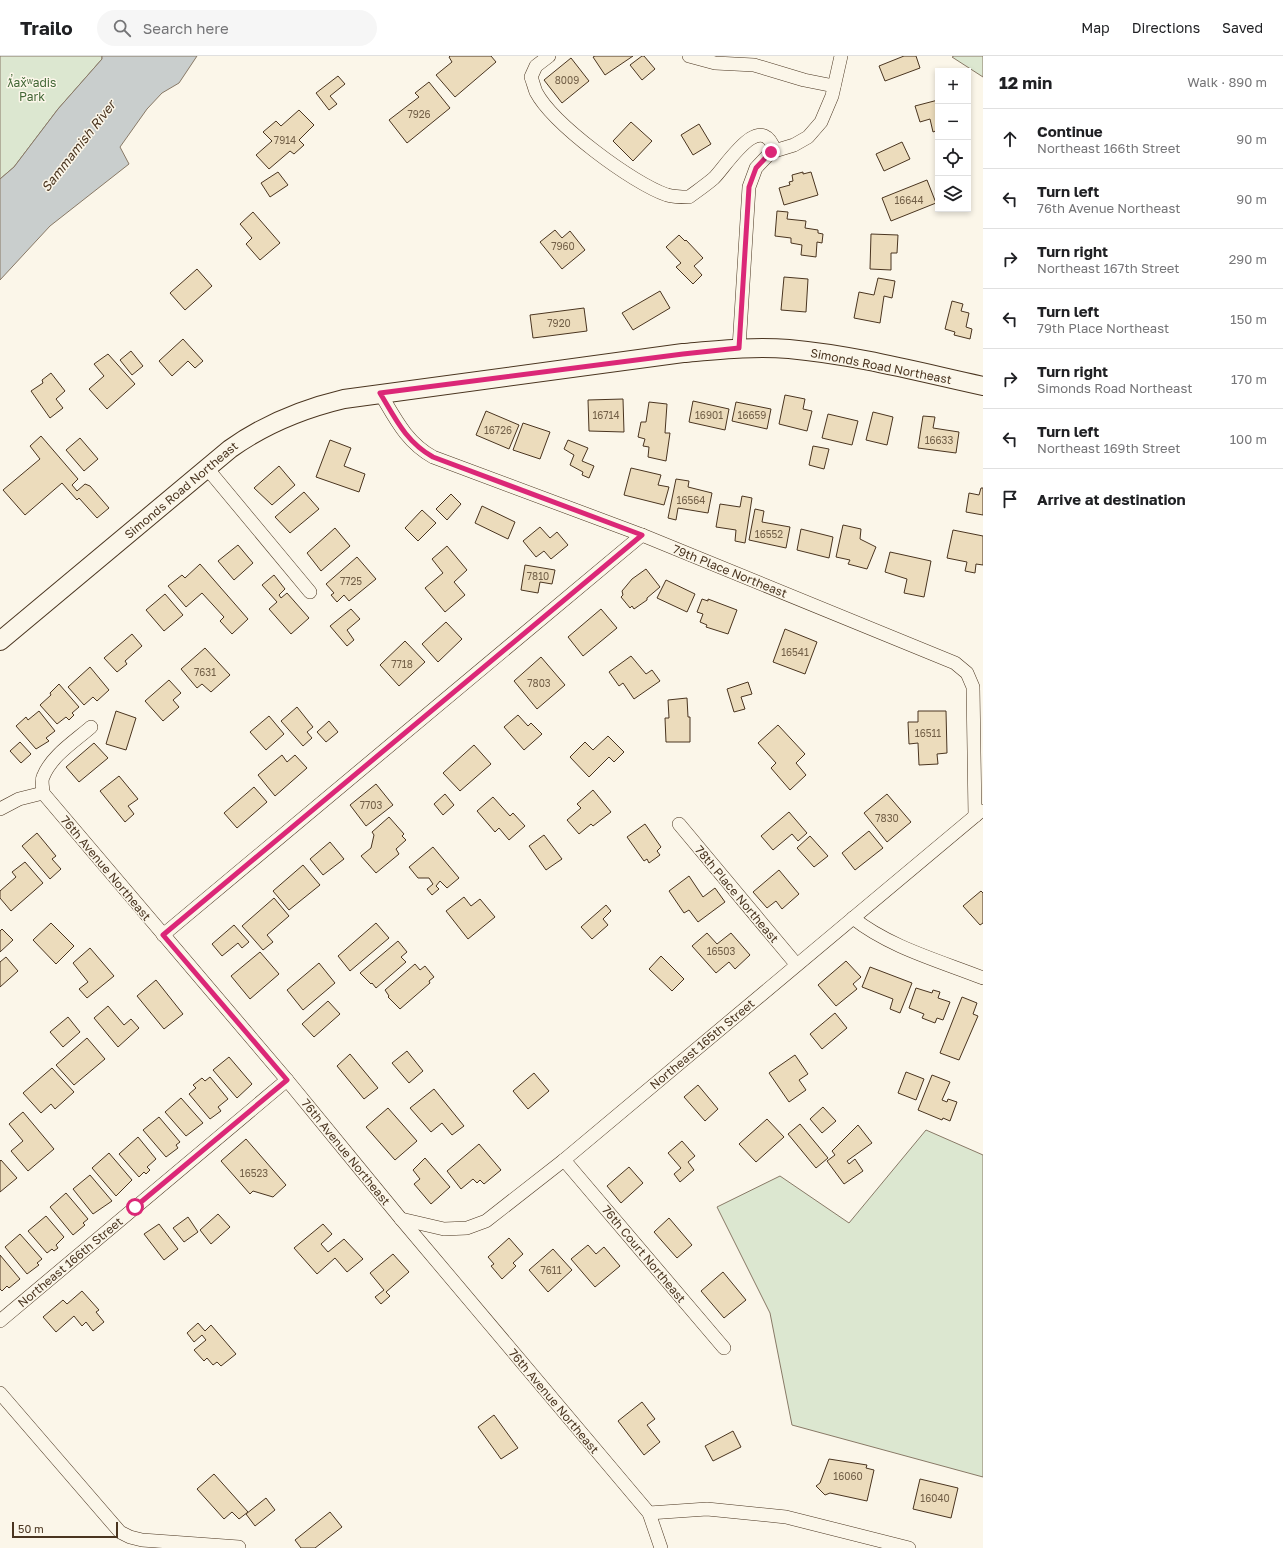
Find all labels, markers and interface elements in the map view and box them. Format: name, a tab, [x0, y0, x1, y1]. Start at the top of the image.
search box	[97, 10, 377, 46]
text: Trailo	[20, 16, 73, 39]
icon: search	[111, 17, 133, 39]
text: Search here	[143, 19, 229, 37]
text: Map	[1081, 19, 1110, 36]
text: Directions	[1132, 19, 1200, 36]
text: Saved	[1222, 19, 1263, 36]
map controls	[935, 68, 971, 212]
button: +	[935, 68, 971, 104]
text: 12 min	[999, 72, 1052, 93]
park label: ƛ̕ax̌ʷadis Park	[8, 73, 56, 104]
house number: 8009	[555, 74, 579, 86]
text: Walk · 890 m	[1187, 74, 1267, 90]
water label: Sammamish River	[37, 96, 120, 195]
button: −	[935, 104, 971, 140]
house number: 7926	[407, 108, 431, 120]
text: Continue	[1037, 122, 1103, 140]
icon: ahead	[999, 128, 1021, 150]
text: 90 m	[1236, 131, 1267, 147]
house number: 7914	[274, 134, 296, 146]
button: locate	[935, 140, 971, 176]
text: Northeast 166th Street	[1037, 140, 1180, 156]
route end	[762, 143, 780, 161]
button: layers	[935, 176, 971, 212]
text: Turn left	[1037, 182, 1099, 200]
icon: left	[999, 188, 1021, 210]
text: 90 m	[1236, 191, 1267, 207]
house number: 16644	[894, 194, 924, 206]
text: 76th Avenue Northeast	[1037, 200, 1181, 216]
house number: 7960	[551, 240, 575, 252]
text: Turn right	[1037, 242, 1108, 260]
icon: right	[999, 248, 1021, 270]
text: 290 m	[1229, 251, 1267, 267]
text: Northeast 167th Street	[1037, 260, 1179, 276]
text: Turn left	[1037, 302, 1099, 320]
icon: left	[999, 308, 1021, 330]
text: 150 m	[1230, 311, 1267, 327]
house number: 7920	[547, 317, 571, 329]
text: 79th Place Northeast	[1037, 320, 1169, 336]
street label: Simonds Road Northeast	[809, 345, 953, 387]
text: Turn right	[1037, 362, 1108, 380]
icon: right	[999, 368, 1021, 390]
text: 170 m	[1231, 371, 1267, 387]
text: Simonds Road Northeast	[1037, 380, 1193, 396]
house number: 16714	[592, 409, 620, 421]
house number: 16901	[695, 409, 723, 421]
house number: 16659	[738, 409, 766, 421]
text: Turn left	[1037, 422, 1099, 440]
house number: 16726	[484, 424, 512, 436]
icon: left	[999, 428, 1021, 450]
text: 100 m	[1230, 431, 1267, 447]
house number: 16633	[925, 434, 953, 446]
street label: Simonds Road Northeast	[121, 438, 241, 542]
text: Northeast 169th Street	[1037, 440, 1180, 456]
icon: arrive	[999, 488, 1021, 510]
text: Arrive at destination	[1037, 490, 1186, 508]
house number: 16564	[677, 494, 705, 506]
house number: 16552	[755, 528, 783, 540]
street label: 79th Place Northeast	[671, 541, 790, 601]
house number: 7810	[527, 570, 549, 582]
house number: 7725	[340, 575, 362, 587]
house number: 16541	[781, 646, 809, 658]
house number: 7718	[391, 658, 413, 670]
house number: 7631	[194, 666, 216, 678]
house number: 7803	[527, 677, 551, 689]
house number: 16511	[915, 727, 941, 739]
house number: 7703	[360, 799, 382, 811]
street label: 76th Avenue Northeast	[58, 812, 154, 924]
house number: 7830	[875, 812, 899, 824]
street label: 78th Place Northeast	[692, 842, 782, 946]
house number: 16503	[707, 945, 736, 957]
street label: Northeast 165th Street	[647, 996, 758, 1092]
street label: 76th Avenue Northeast	[298, 1096, 394, 1208]
house number: 16523	[240, 1167, 268, 1179]
route start	[126, 1198, 144, 1216]
street label: 76th Court Northeast	[599, 1202, 689, 1306]
street label: Northeast 166th Street	[14, 1214, 126, 1310]
house number: 7611	[540, 1264, 562, 1276]
street label: 76th Avenue Northeast	[506, 1345, 602, 1457]
house number: 16060	[833, 1470, 863, 1482]
house number: 16040	[920, 1492, 950, 1504]
scale bar	[12, 1520, 118, 1539]
text: 50 m	[18, 1522, 44, 1535]

